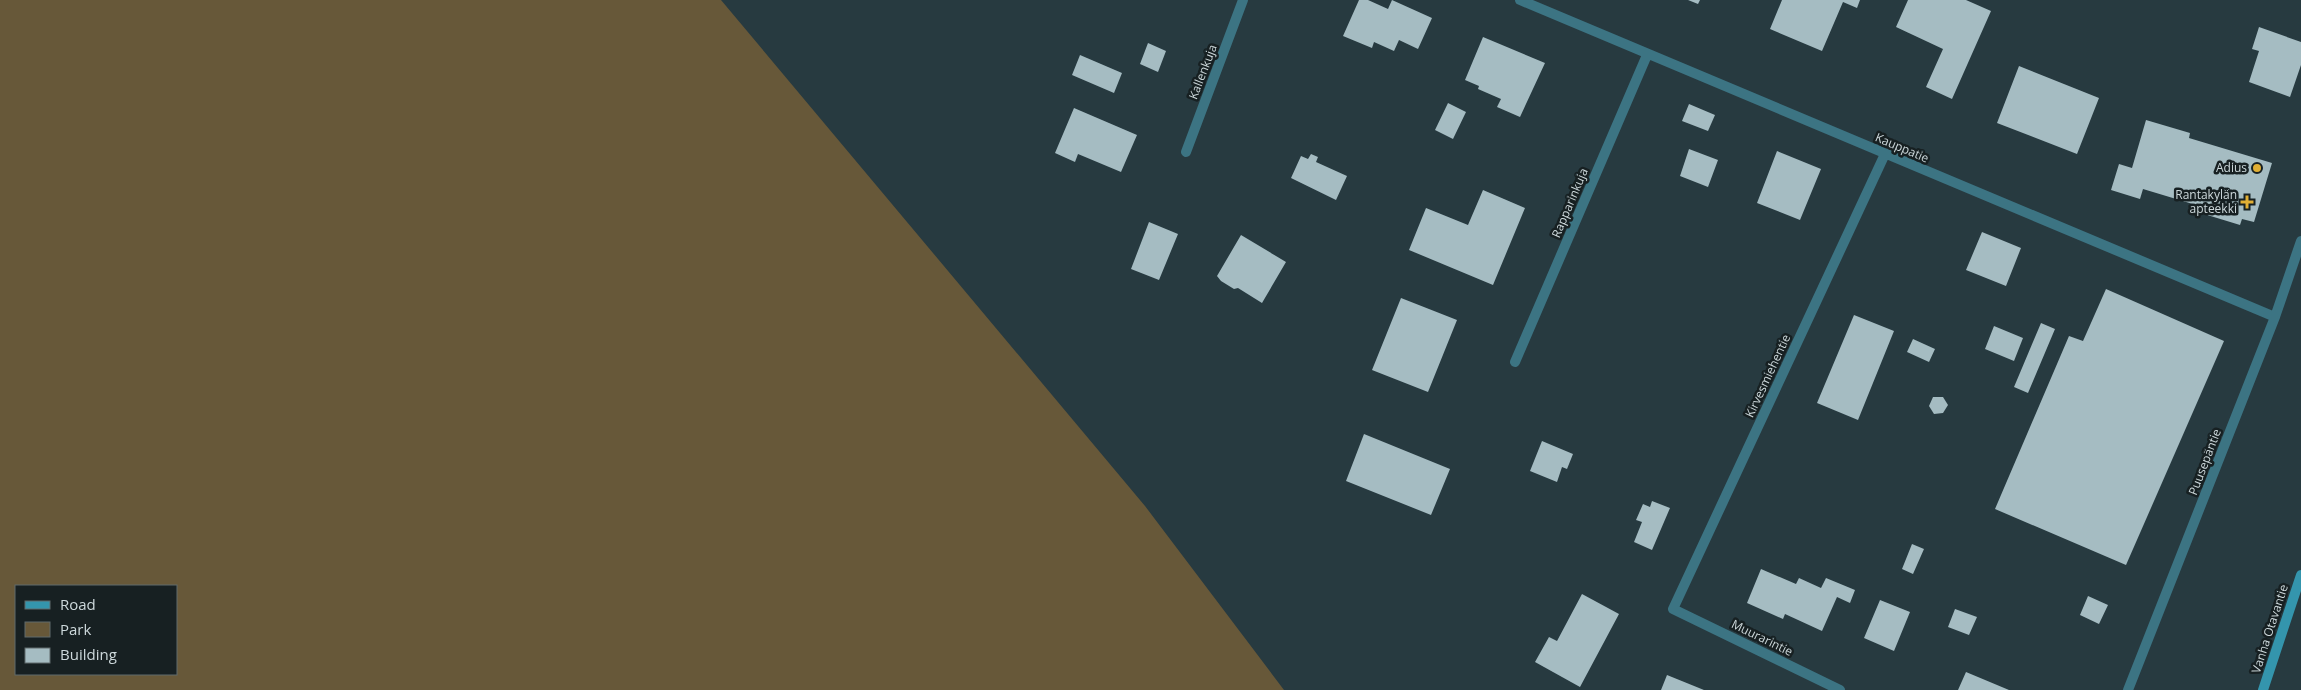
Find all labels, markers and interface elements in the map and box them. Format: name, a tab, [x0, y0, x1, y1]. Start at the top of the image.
street label: Kallenkuja	[1184, 42, 1221, 102]
street label: Kauppatie	[1873, 129, 1932, 167]
place label: Adius	[2216, 159, 2247, 176]
marker: Adius	[2251, 162, 2263, 174]
street label: Rapparinkuja	[1547, 165, 1592, 240]
place label: Rantakylän apteekki	[2175, 186, 2237, 217]
marker: Rantakylän apteekki	[2241, 196, 2253, 208]
street label: Kirvesmiehentie	[1741, 331, 1794, 420]
street label: Puusepäntie	[2184, 426, 2225, 497]
street label: Vanha Otavantie	[2247, 582, 2292, 676]
legend	[15, 585, 178, 675]
text: Road	[60, 594, 96, 614]
street label: Muurarintie	[1729, 615, 1796, 660]
text: Park	[60, 619, 91, 639]
text: Building	[60, 644, 117, 664]

